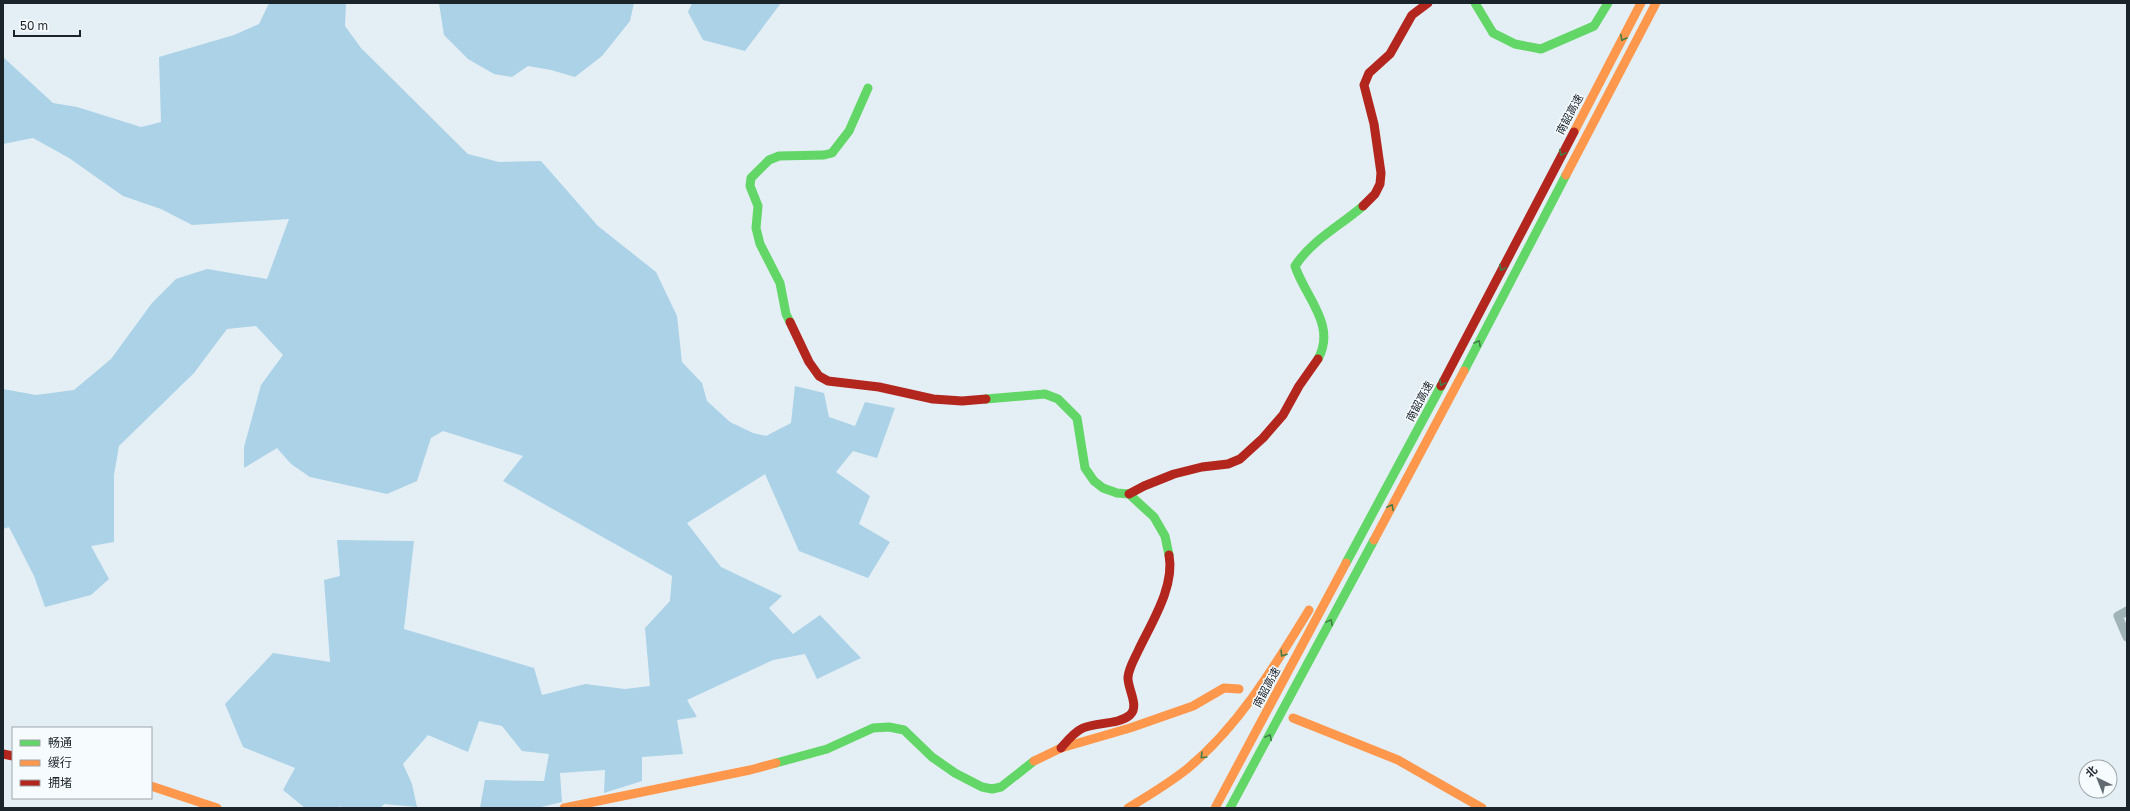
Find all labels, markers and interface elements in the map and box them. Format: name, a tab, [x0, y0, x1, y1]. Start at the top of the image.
scale bar	[14, 12, 80, 38]
text: 50 m	[20, 18, 48, 33]
one-way arrow	[1620, 33, 1627, 41]
street label: 南韶高速	[1553, 92, 1585, 136]
one-way arrow	[1560, 149, 1567, 156]
one-way arrow	[1499, 264, 1507, 271]
one-way arrow	[1474, 340, 1481, 347]
street label: 南韶高速	[1403, 379, 1435, 423]
one-way arrow	[1439, 379, 1447, 386]
one-way arrow	[1387, 504, 1394, 512]
one-way arrow	[1325, 619, 1333, 626]
one-way arrow	[1280, 650, 1287, 657]
street label: 南韶高速	[1250, 665, 1282, 709]
legend	[12, 727, 152, 799]
one-way arrow	[1264, 733, 1271, 741]
text: 畅通	[48, 735, 72, 750]
one-way arrow	[1200, 751, 1208, 759]
text: 缓行	[48, 755, 72, 770]
north arrow	[2078, 759, 2118, 799]
text: 北	[2082, 763, 2099, 780]
text: 拥堵	[48, 775, 72, 790]

